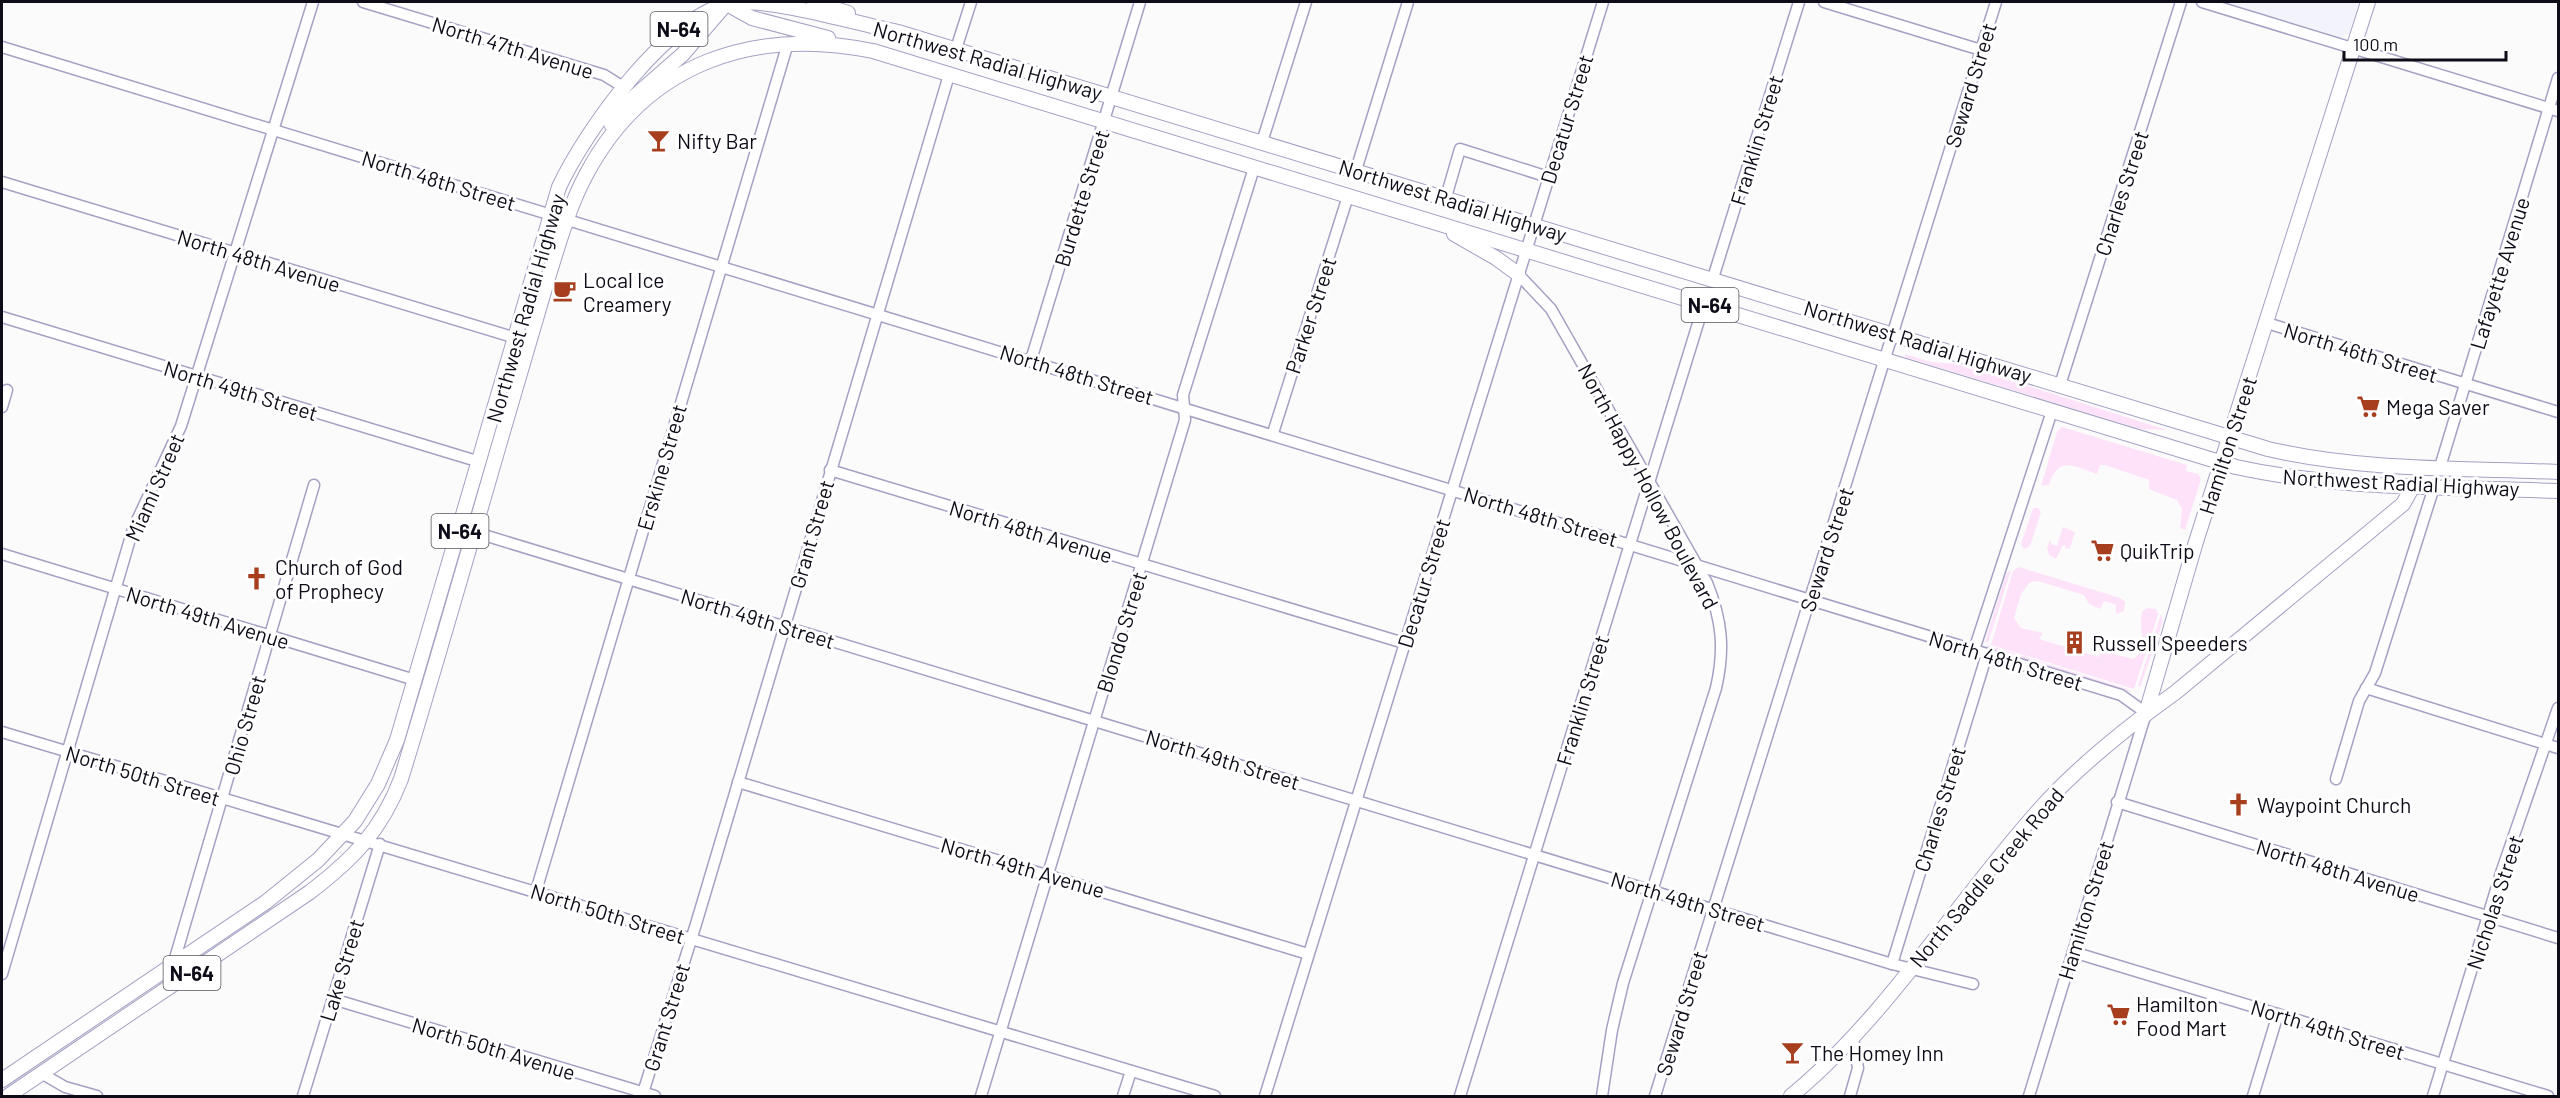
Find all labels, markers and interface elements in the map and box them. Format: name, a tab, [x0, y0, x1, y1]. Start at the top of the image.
street label: North 47th Avenue	[429, 11, 597, 83]
road number: N-64	[650, 12, 708, 46]
street label: Northwest Radial Highway	[871, 15, 1106, 105]
street label: Seward Street	[1939, 19, 2001, 151]
scale bar	[2344, 24, 2506, 62]
text: 100 m	[2353, 33, 2398, 55]
street label: Decatur Street	[1534, 51, 1598, 187]
street label: Franklin Street	[1724, 72, 1788, 208]
bar icon: Nifty Bar	[646, 127, 672, 153]
street label: Burdette Street	[1048, 127, 1114, 269]
street label: Charles Street	[2089, 127, 2153, 259]
place label: Nifty Bar	[677, 128, 757, 153]
street label: North 48th Street	[359, 145, 519, 215]
street label: Northwest Radial Highway	[1336, 153, 1570, 247]
street label: Northwest Radial Highway	[480, 190, 570, 425]
street label: Lafayette Avenue	[2464, 194, 2534, 352]
street label: North 48th Avenue	[174, 223, 344, 297]
street label: Parker Street	[1279, 253, 1341, 377]
place label: Local Ice Creamery	[583, 267, 672, 316]
cafe icon: Local Ice Creamery	[552, 278, 578, 304]
road number: N-64	[1682, 288, 1738, 322]
street label: Northwest Radial Highway	[1801, 294, 2035, 388]
street label: North 46th Street	[2281, 317, 2441, 387]
street label: North 48th Street	[997, 339, 1157, 409]
street label: North 49th Street	[161, 355, 321, 425]
street label: North Happy Hollow Boulevard	[1574, 359, 1724, 613]
street label: Hamilton Street	[2193, 373, 2261, 517]
supermarket icon: Mega Saver	[2355, 393, 2381, 419]
place label: Mega Saver	[2386, 394, 2490, 419]
street label: Erskine Street	[631, 401, 691, 533]
street label: Miami Street	[119, 429, 189, 545]
street label: Northwest Radial Highway	[2282, 463, 2520, 501]
street label: Grant Street	[784, 477, 838, 591]
street label: North 48th Street	[1461, 481, 1621, 551]
street label: Seward Street	[1794, 484, 1858, 614]
street label: North 48th Avenue	[946, 494, 1116, 568]
road number: N-64	[432, 514, 488, 548]
street label: Decatur Street	[1391, 515, 1455, 651]
supermarket icon: QuikTrip	[2089, 537, 2115, 563]
place label: QuikTrip	[2120, 538, 2195, 563]
place label: Church of God of Prophecy	[275, 554, 403, 603]
church icon: Church of God of Prophecy	[244, 565, 270, 591]
street label: Blondo Street	[1091, 569, 1151, 695]
street label: North 49th Avenue	[123, 580, 293, 654]
street label: North 49th Street	[678, 583, 838, 653]
street label: North 48th Street	[1926, 625, 2086, 695]
building icon: Russell Speeders	[2061, 629, 2087, 655]
place label: Russell Speeders	[2092, 630, 2247, 655]
street label: Franklin Street	[1550, 632, 1614, 768]
street label: Ohio Street	[218, 672, 270, 778]
street label: North 49th Street	[1143, 724, 1303, 794]
street label: North 50th Street	[63, 740, 223, 810]
street label: Charles Street	[1908, 743, 1970, 875]
street label: North Saddle Creek Road	[1904, 782, 2068, 972]
church icon: Waypoint Church	[2226, 791, 2252, 817]
place label: Waypoint Church	[2257, 792, 2411, 817]
street label: Nicholas Street	[2460, 831, 2528, 973]
street label: North 49th Avenue	[938, 832, 1108, 902]
street label: North 48th Avenue	[2253, 833, 2423, 907]
street label: Hamilton Street	[2052, 838, 2118, 982]
street label: North 49th Street	[1608, 866, 1768, 936]
street label: North 50th Street	[528, 878, 688, 948]
street label: Lake Street	[314, 916, 368, 1024]
street label: Seward Street	[1650, 947, 1712, 1079]
road number: N-64	[164, 956, 220, 990]
street label: Grant Street	[638, 960, 694, 1074]
place label: Hamilton Food Mart	[2136, 991, 2227, 1040]
street label: North 49th Street	[2248, 994, 2408, 1064]
supermarket icon: Hamilton Food Mart	[2105, 1002, 2131, 1028]
street label: North 50th Avenue	[409, 1011, 579, 1085]
bar icon: The Homey Inn	[1779, 1039, 1805, 1065]
place label: The Homey Inn	[1810, 1040, 1944, 1065]

